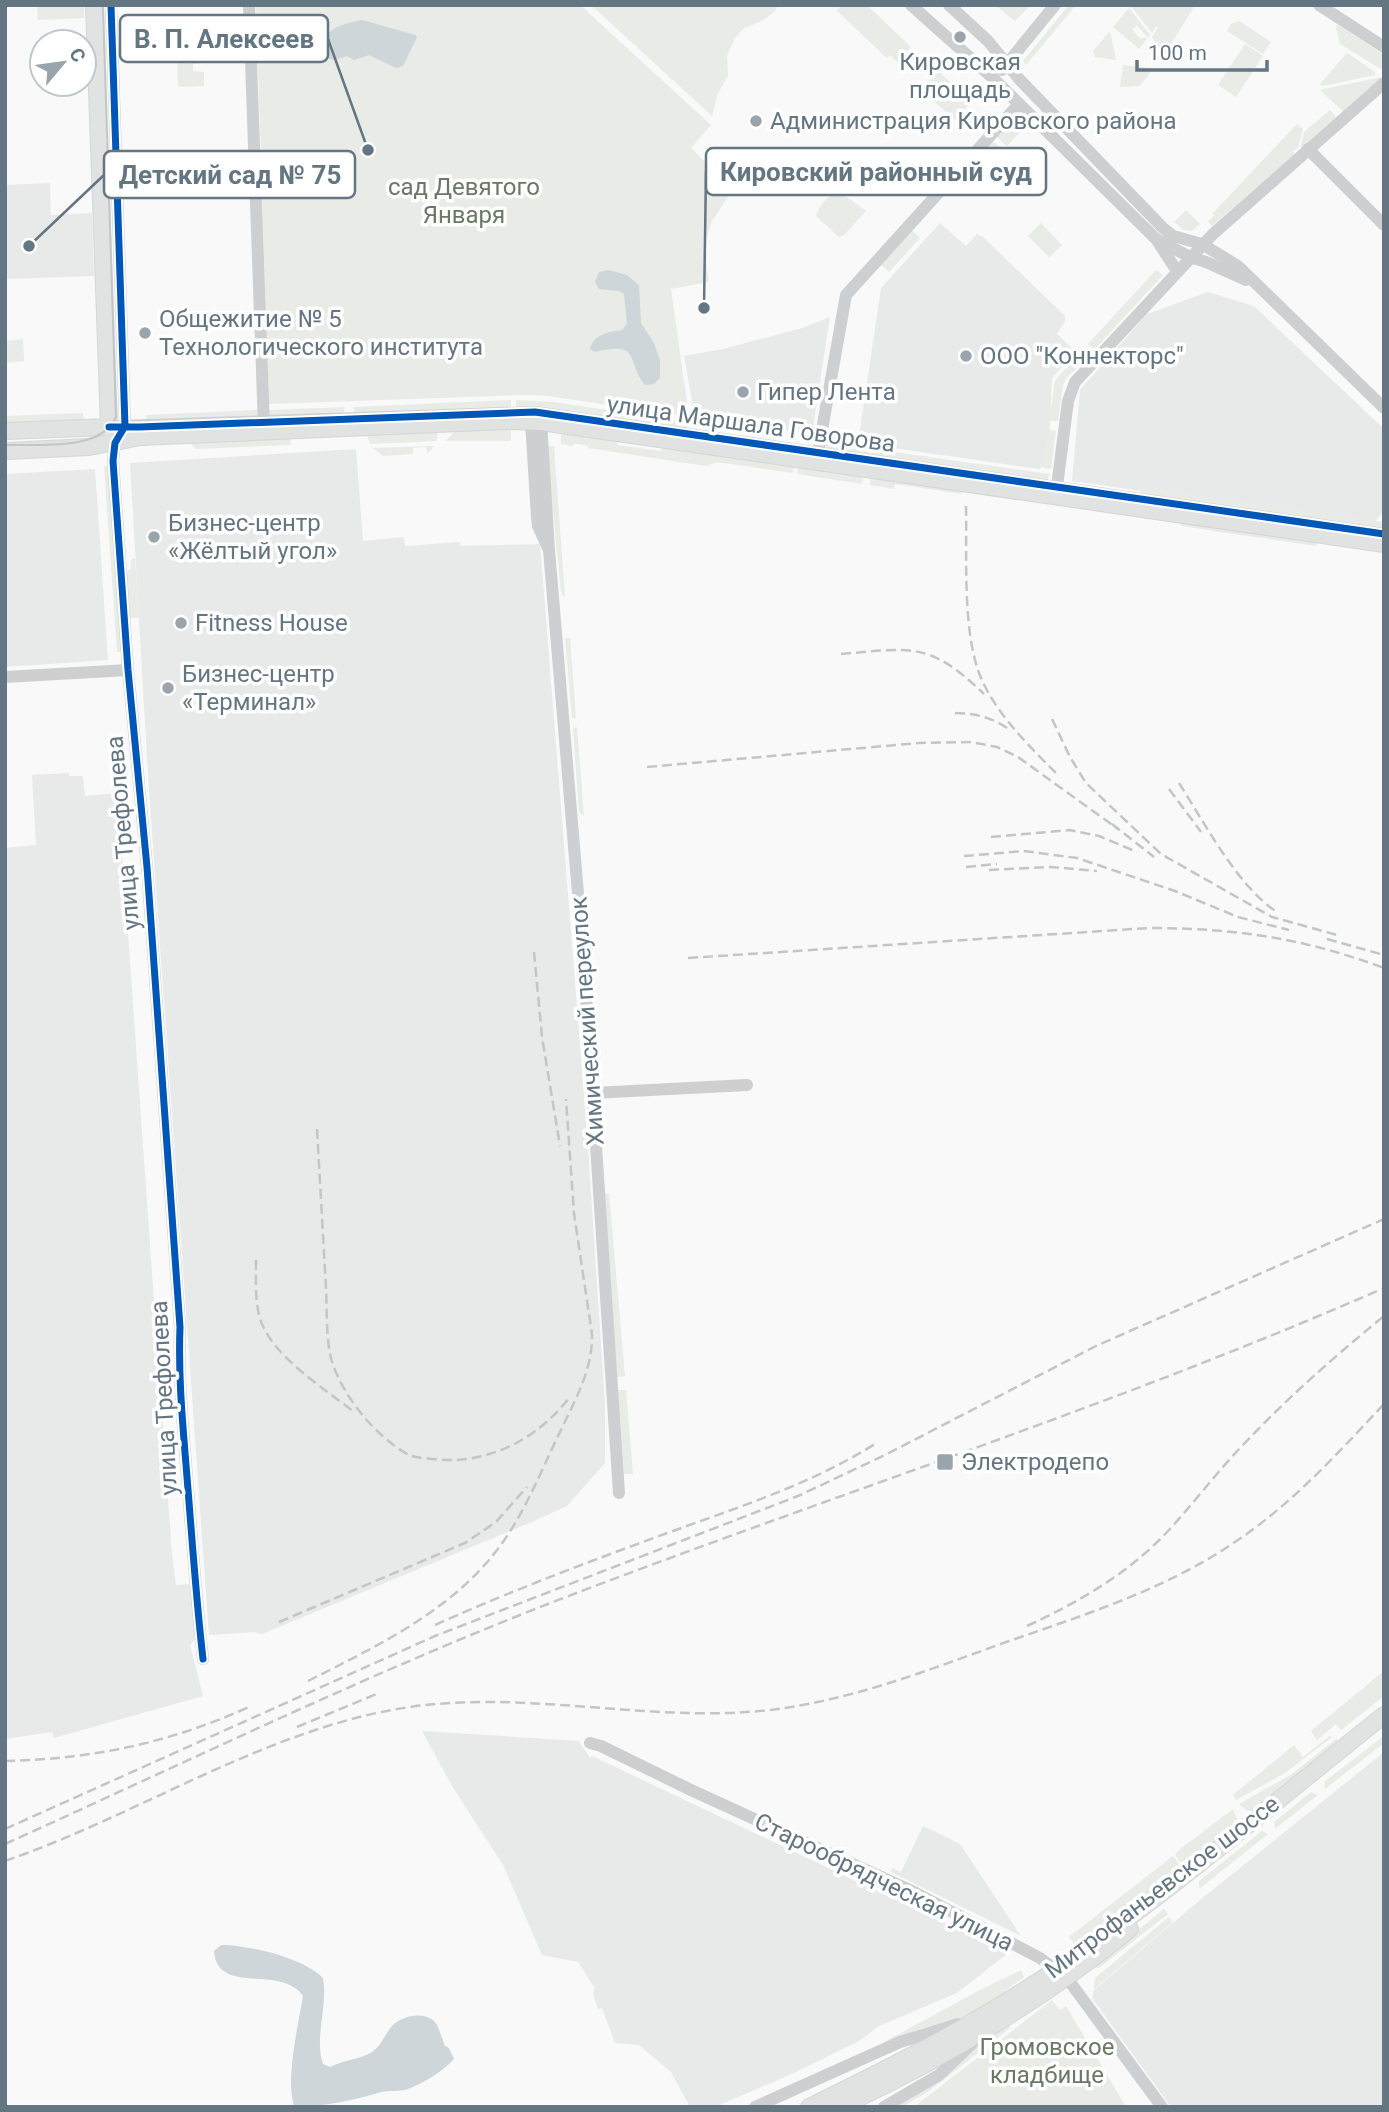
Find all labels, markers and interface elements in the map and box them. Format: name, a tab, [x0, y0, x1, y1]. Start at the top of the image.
callout: В. П. Алексеев	[120, 15, 328, 62]
text: В. П. Алексеев	[134, 24, 314, 54]
north arrow	[28, 28, 98, 98]
scale bar	[1137, 28, 1266, 72]
marker: Кировская площадь	[952, 29, 968, 45]
text: 100 m	[1148, 41, 1207, 65]
text: С	[64, 44, 91, 66]
place label: Кировская площадь	[899, 48, 1021, 104]
place label: Администрация Кировского района	[770, 107, 1177, 135]
marker: Администрация Кировского района	[748, 113, 764, 129]
callout: Кировский районный суд	[706, 148, 1046, 195]
callout: Детский сад № 75	[104, 151, 355, 198]
text: Кировский районный суд	[720, 157, 1032, 187]
text: Детский сад № 75	[119, 160, 341, 190]
park label: сад Девятого Января	[388, 173, 540, 229]
place label: Общежитие № 5 Технологического института	[159, 305, 483, 361]
marker: Общежитие № 5 Технологического института	[137, 325, 153, 341]
place label: ООО "Коннекторс"	[980, 342, 1184, 370]
marker: ООО "Коннекторс"	[958, 348, 974, 364]
place label: Гипер Лента	[757, 378, 896, 406]
marker: Гипер Лента	[735, 384, 751, 400]
street label: улица Маршала Говорова	[605, 390, 897, 458]
place label: Бизнес-центр «Жёлтый угол»	[168, 509, 337, 565]
marker: Бизнес-центр «Жёлтый угол»	[146, 529, 162, 545]
place label: Fitness House	[195, 609, 348, 637]
marker: Fitness House	[173, 615, 189, 631]
place label: Бизнес-центр «Терминал»	[182, 660, 335, 716]
marker: Бизнес-центр «Терминал»	[160, 680, 176, 696]
street label: улица Трефолева	[101, 735, 145, 931]
street label: Химический переулок	[564, 896, 610, 1146]
street label: улица Трефолева	[145, 1300, 183, 1496]
place label: Электродепо	[961, 1448, 1109, 1476]
marker: Электродепо	[935, 1452, 955, 1472]
street label: Митрофаньевское шоссе	[1039, 1790, 1285, 1984]
street label: Старообрядческая улица	[750, 1807, 1018, 1957]
park label: Громовское кладбище	[979, 2033, 1115, 2089]

